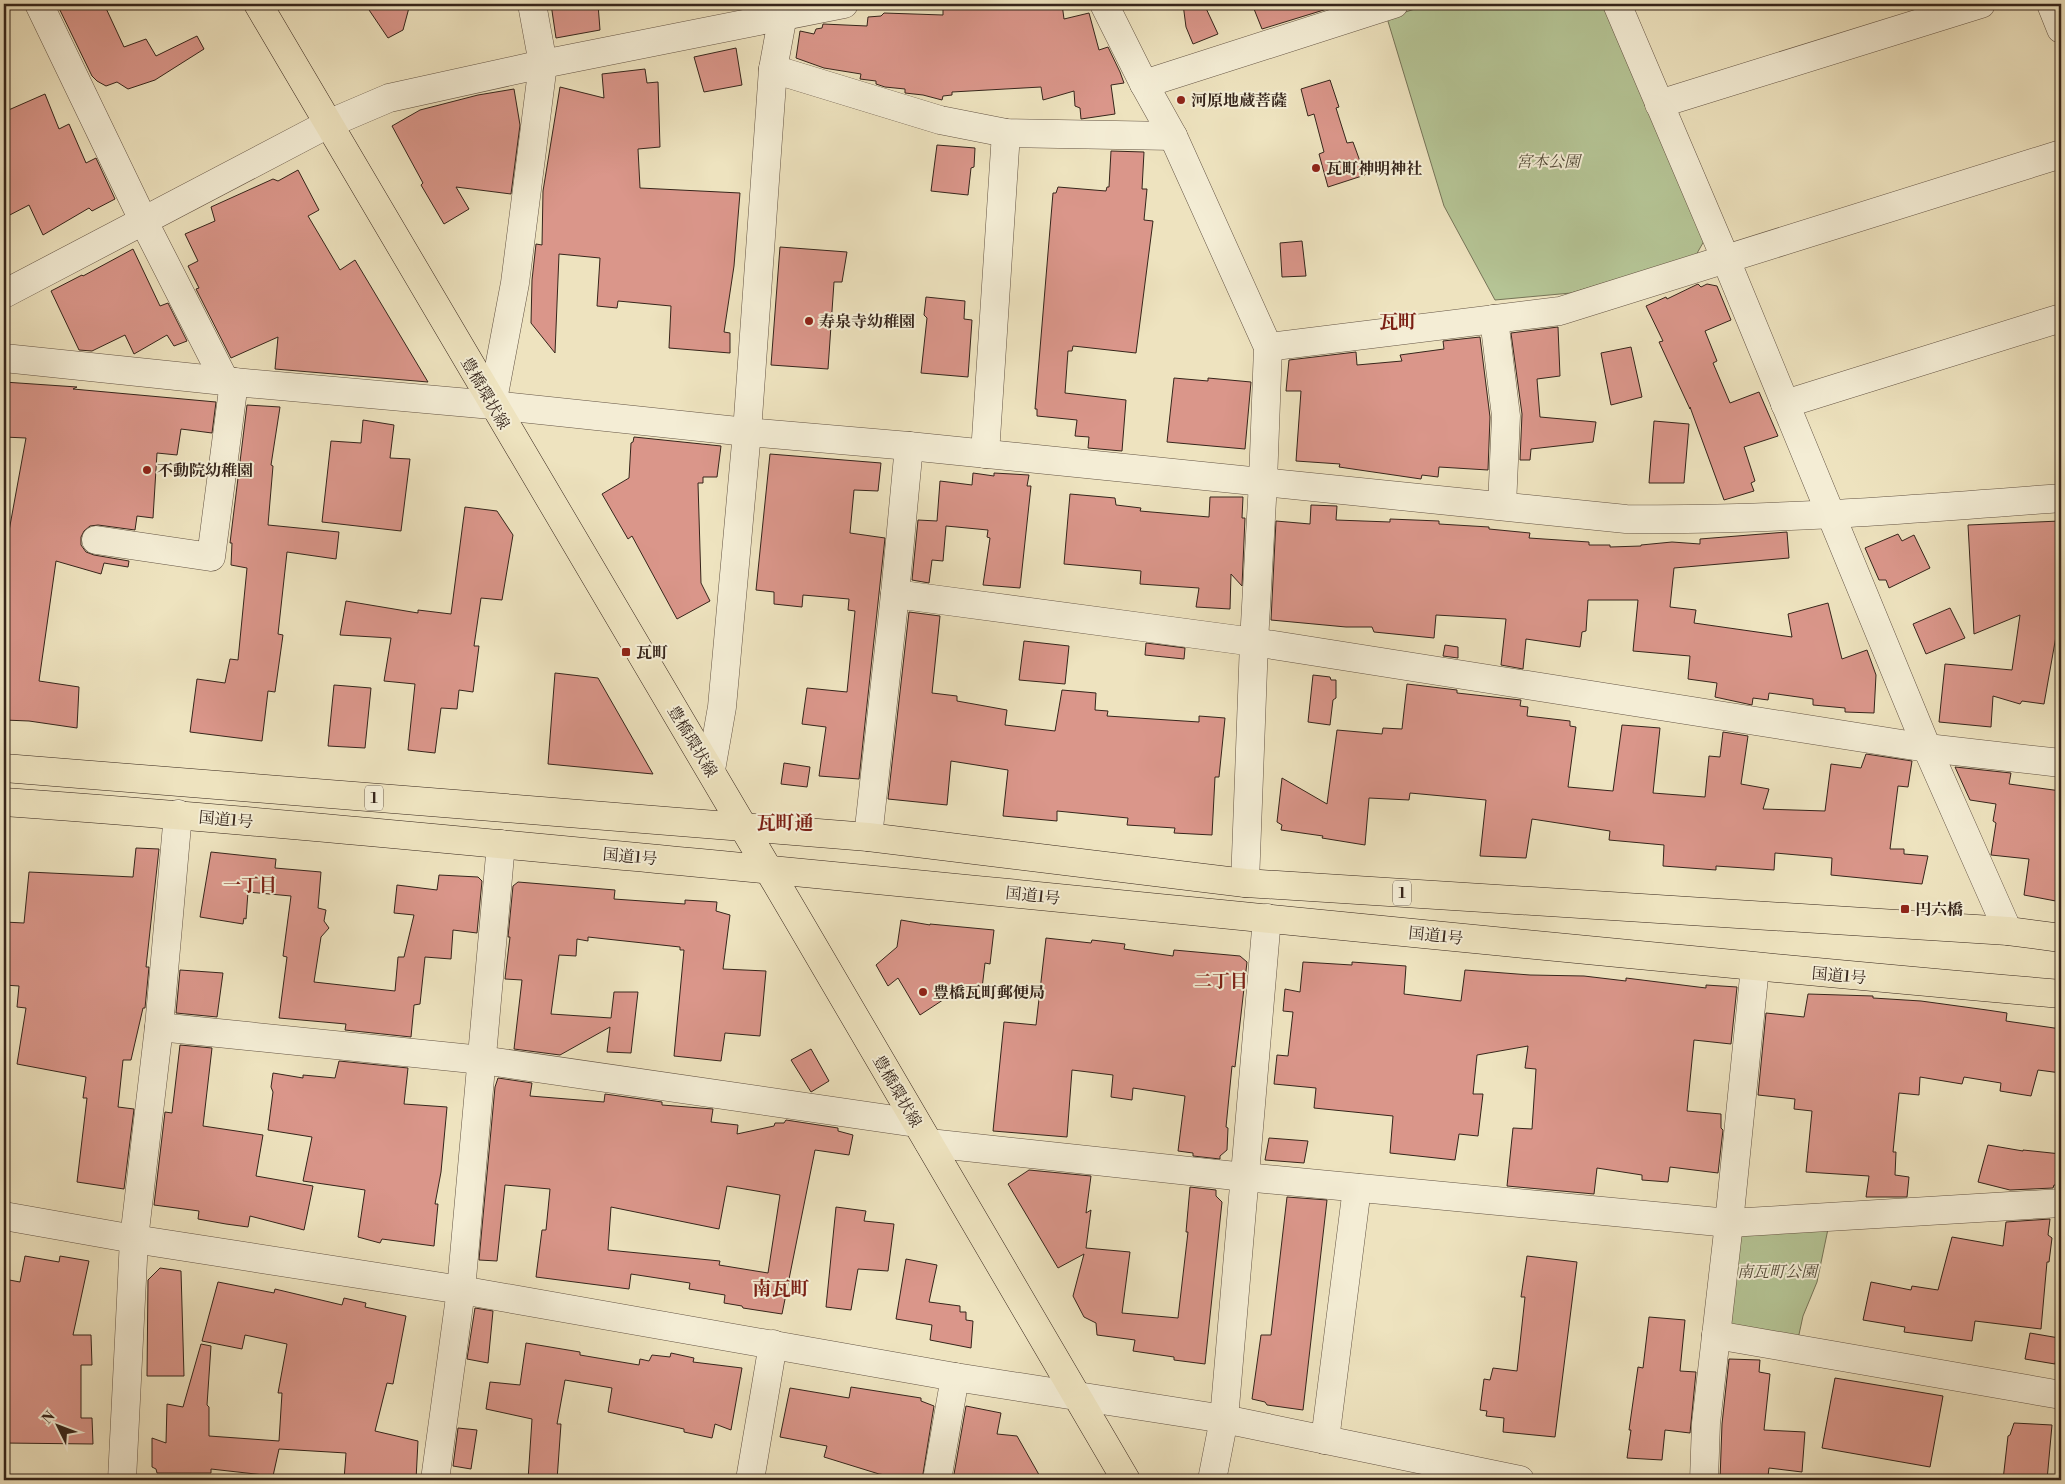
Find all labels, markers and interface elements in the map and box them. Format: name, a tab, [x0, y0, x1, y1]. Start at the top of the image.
place label: 河原地蔵菩薩	[1191, 91, 1287, 111]
marker: 河原地蔵菩薩	[1175, 94, 1187, 106]
park label: 宮本公園	[1516, 152, 1583, 172]
place label: 瓦町神明神社	[1326, 159, 1422, 179]
marker: 瓦町神明神社	[1310, 162, 1322, 174]
district label: 瓦町	[1379, 310, 1417, 334]
place label: 寿泉寺幼稚園	[819, 312, 915, 332]
marker: 寿泉寺幼稚園	[803, 315, 815, 327]
street label: 豊橋環状線	[456, 354, 514, 433]
place label: 不動院幼稚園	[157, 461, 253, 481]
marker: 不動院幼稚園	[141, 464, 153, 476]
place label: 瓦町	[636, 643, 668, 663]
marker: 瓦町	[620, 646, 632, 658]
street label: 豊橋環状線	[663, 702, 721, 781]
road number: 1	[365, 786, 383, 810]
street label: 国道1号	[198, 808, 254, 832]
district label: 瓦町通	[756, 811, 814, 835]
street label: 国道1号	[602, 845, 658, 869]
district label: 一丁目	[223, 874, 277, 897]
road number: 1	[1393, 880, 1411, 906]
street label: 国道1号	[1005, 883, 1061, 909]
place label: 円六橋	[1915, 900, 1963, 920]
marker: 円六橋	[1899, 903, 1911, 915]
street label: 国道1号	[1408, 923, 1464, 949]
street label: 国道1号	[1811, 964, 1867, 988]
district label: 二丁目	[1194, 970, 1248, 993]
place label: 豊橋瓦町郵便局	[933, 983, 1045, 1003]
marker: 豊橋瓦町郵便局	[917, 986, 929, 998]
street label: 豊橋環状線	[868, 1052, 926, 1131]
park label: 南瓦町公園	[1737, 1262, 1820, 1282]
district label: 南瓦町	[752, 1277, 810, 1301]
north arrow	[32, 1402, 82, 1452]
text: N	[39, 1408, 59, 1428]

